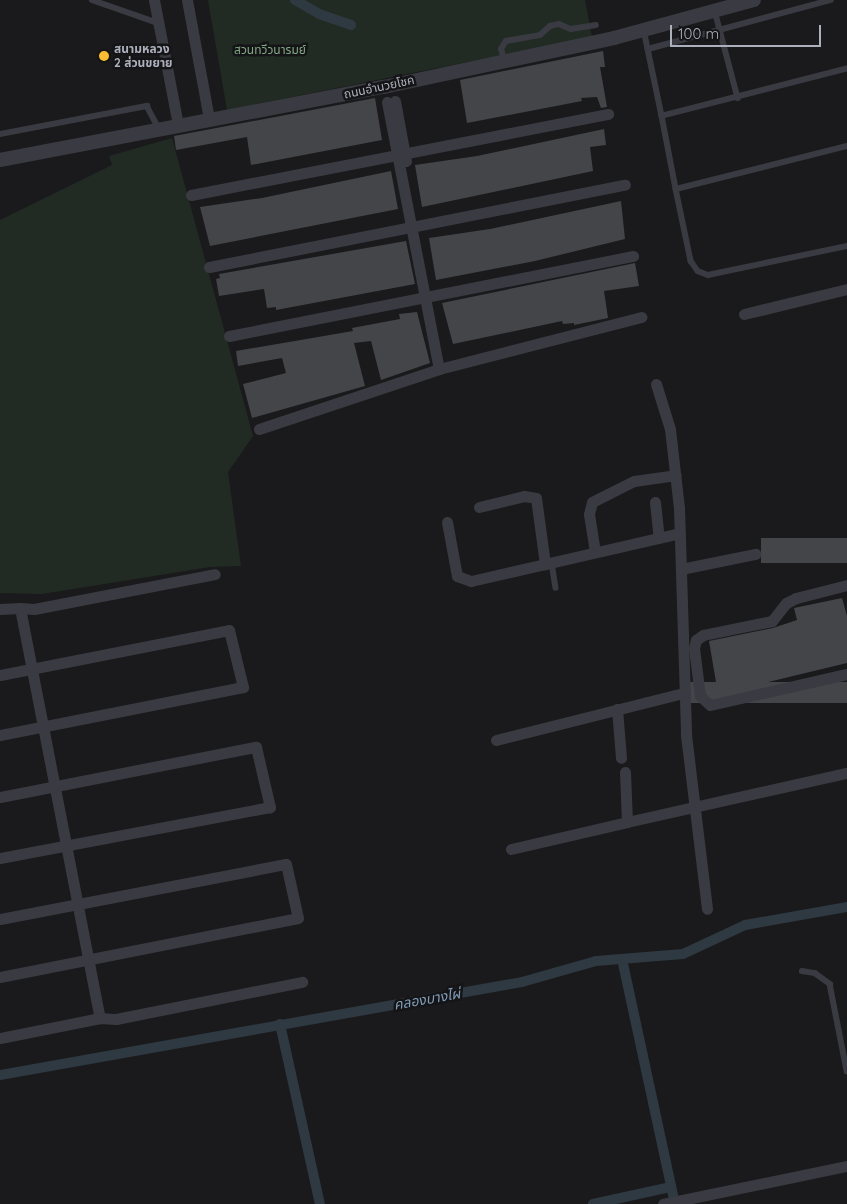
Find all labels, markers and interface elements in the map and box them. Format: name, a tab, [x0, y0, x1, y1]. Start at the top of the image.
scale bar	[672, 15, 823, 47]
text: 100 m	[678, 24, 719, 43]
place label: สนามหลวง 2 ส่วนขยาย	[114, 42, 173, 70]
park label: สวนทวีวนารมย์	[234, 43, 306, 57]
marker: สนามหลวง 2 ส่วนขยาย	[98, 50, 110, 62]
street label: ถนนอำนวยโชค	[342, 73, 416, 101]
water label: คลองบางไผ่	[392, 985, 462, 1013]

